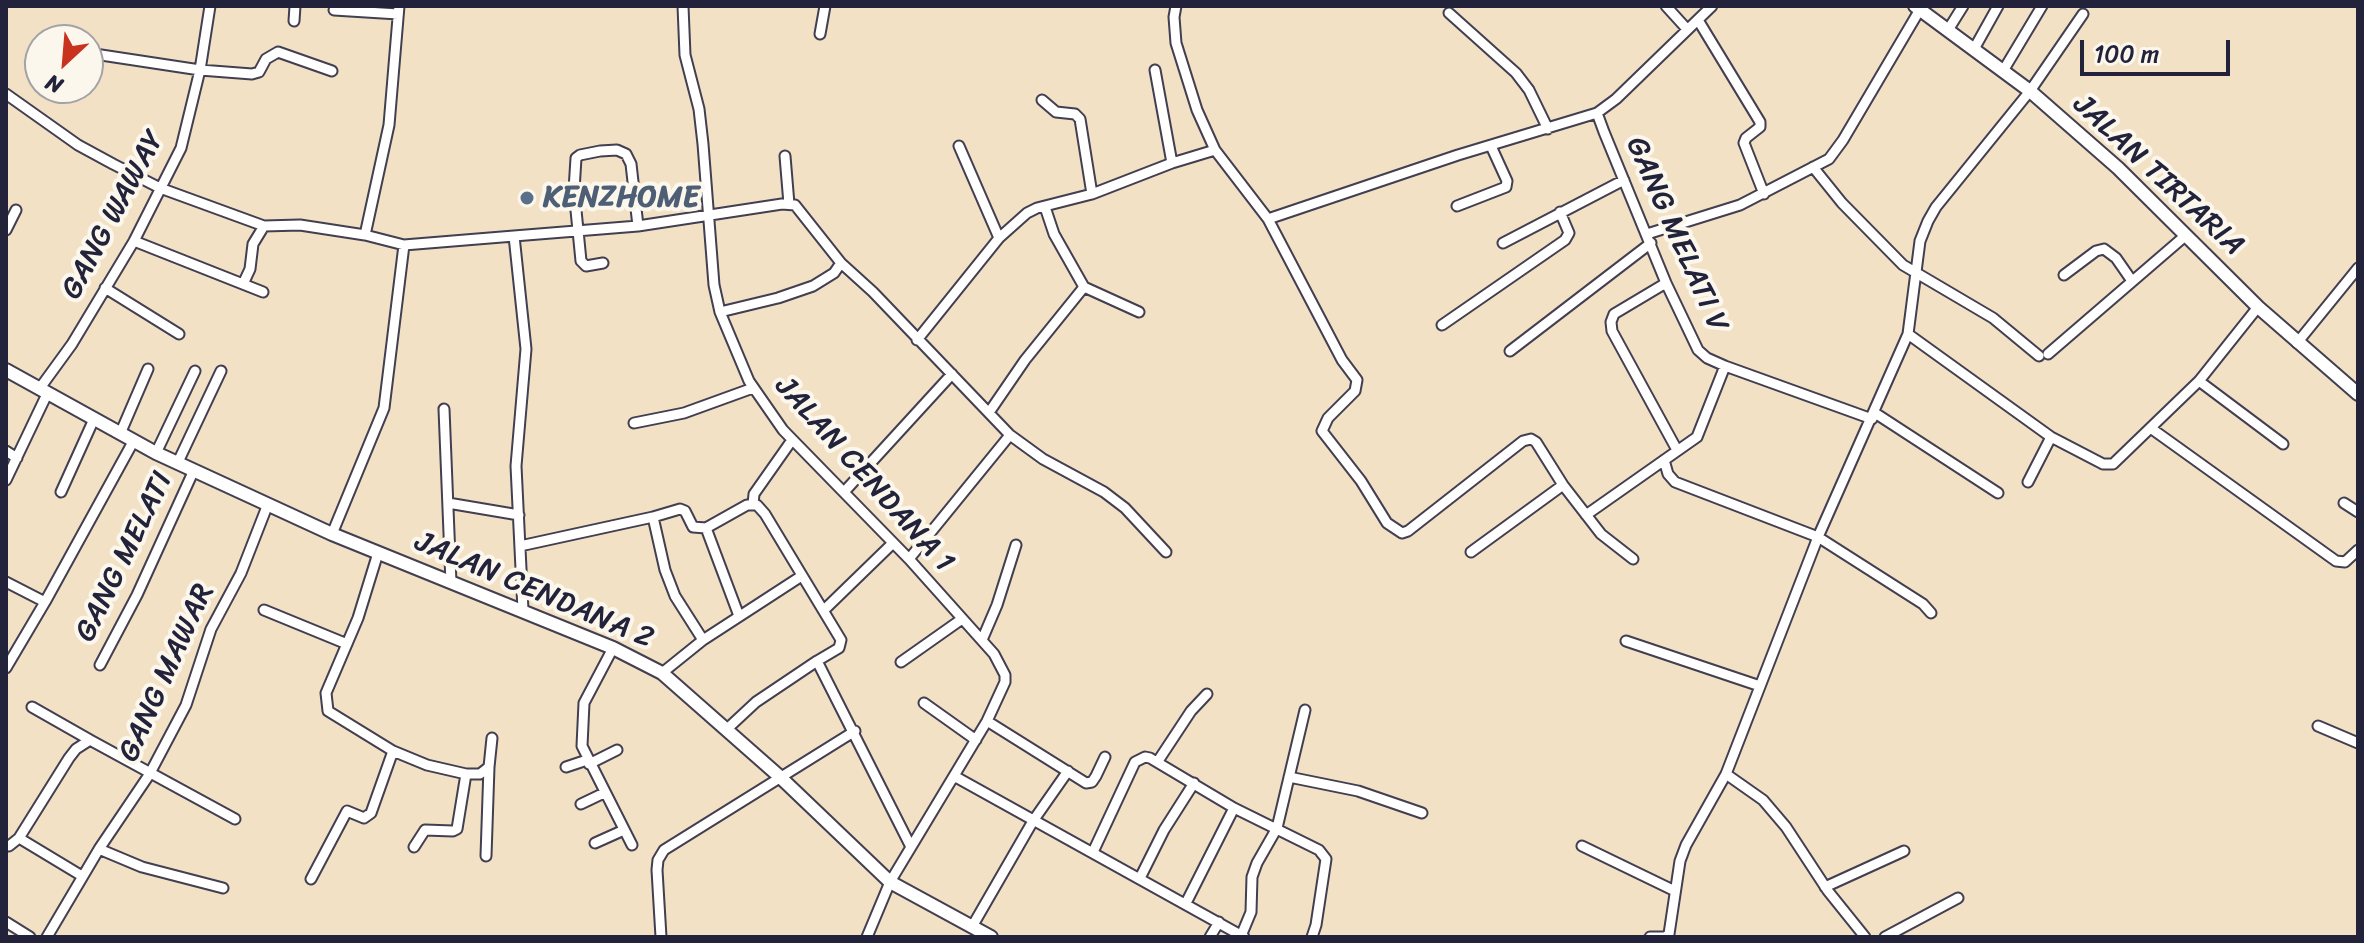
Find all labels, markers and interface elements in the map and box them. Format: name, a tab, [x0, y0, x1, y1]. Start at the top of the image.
north arrow	[24, 24, 104, 104]
scale bar	[2084, 24, 2234, 74]
text: 100 m	[2094, 33, 2159, 75]
text: N	[39, 63, 70, 105]
street label: JALAN TIRTARIA	[2065, 88, 2251, 264]
street label: GANG WAWAY	[54, 124, 174, 306]
street label: GANG MELATI V	[1617, 132, 1735, 338]
place label: KENZHOME	[543, 180, 699, 216]
marker: KENZHOME	[518, 189, 536, 207]
street label: JALAN CENDANA 1	[767, 370, 961, 580]
street label: GANG MELATI	[68, 466, 182, 648]
street label: JALAN CENDANA 2	[409, 525, 659, 657]
street label: GANG MAWAR	[112, 578, 222, 768]

